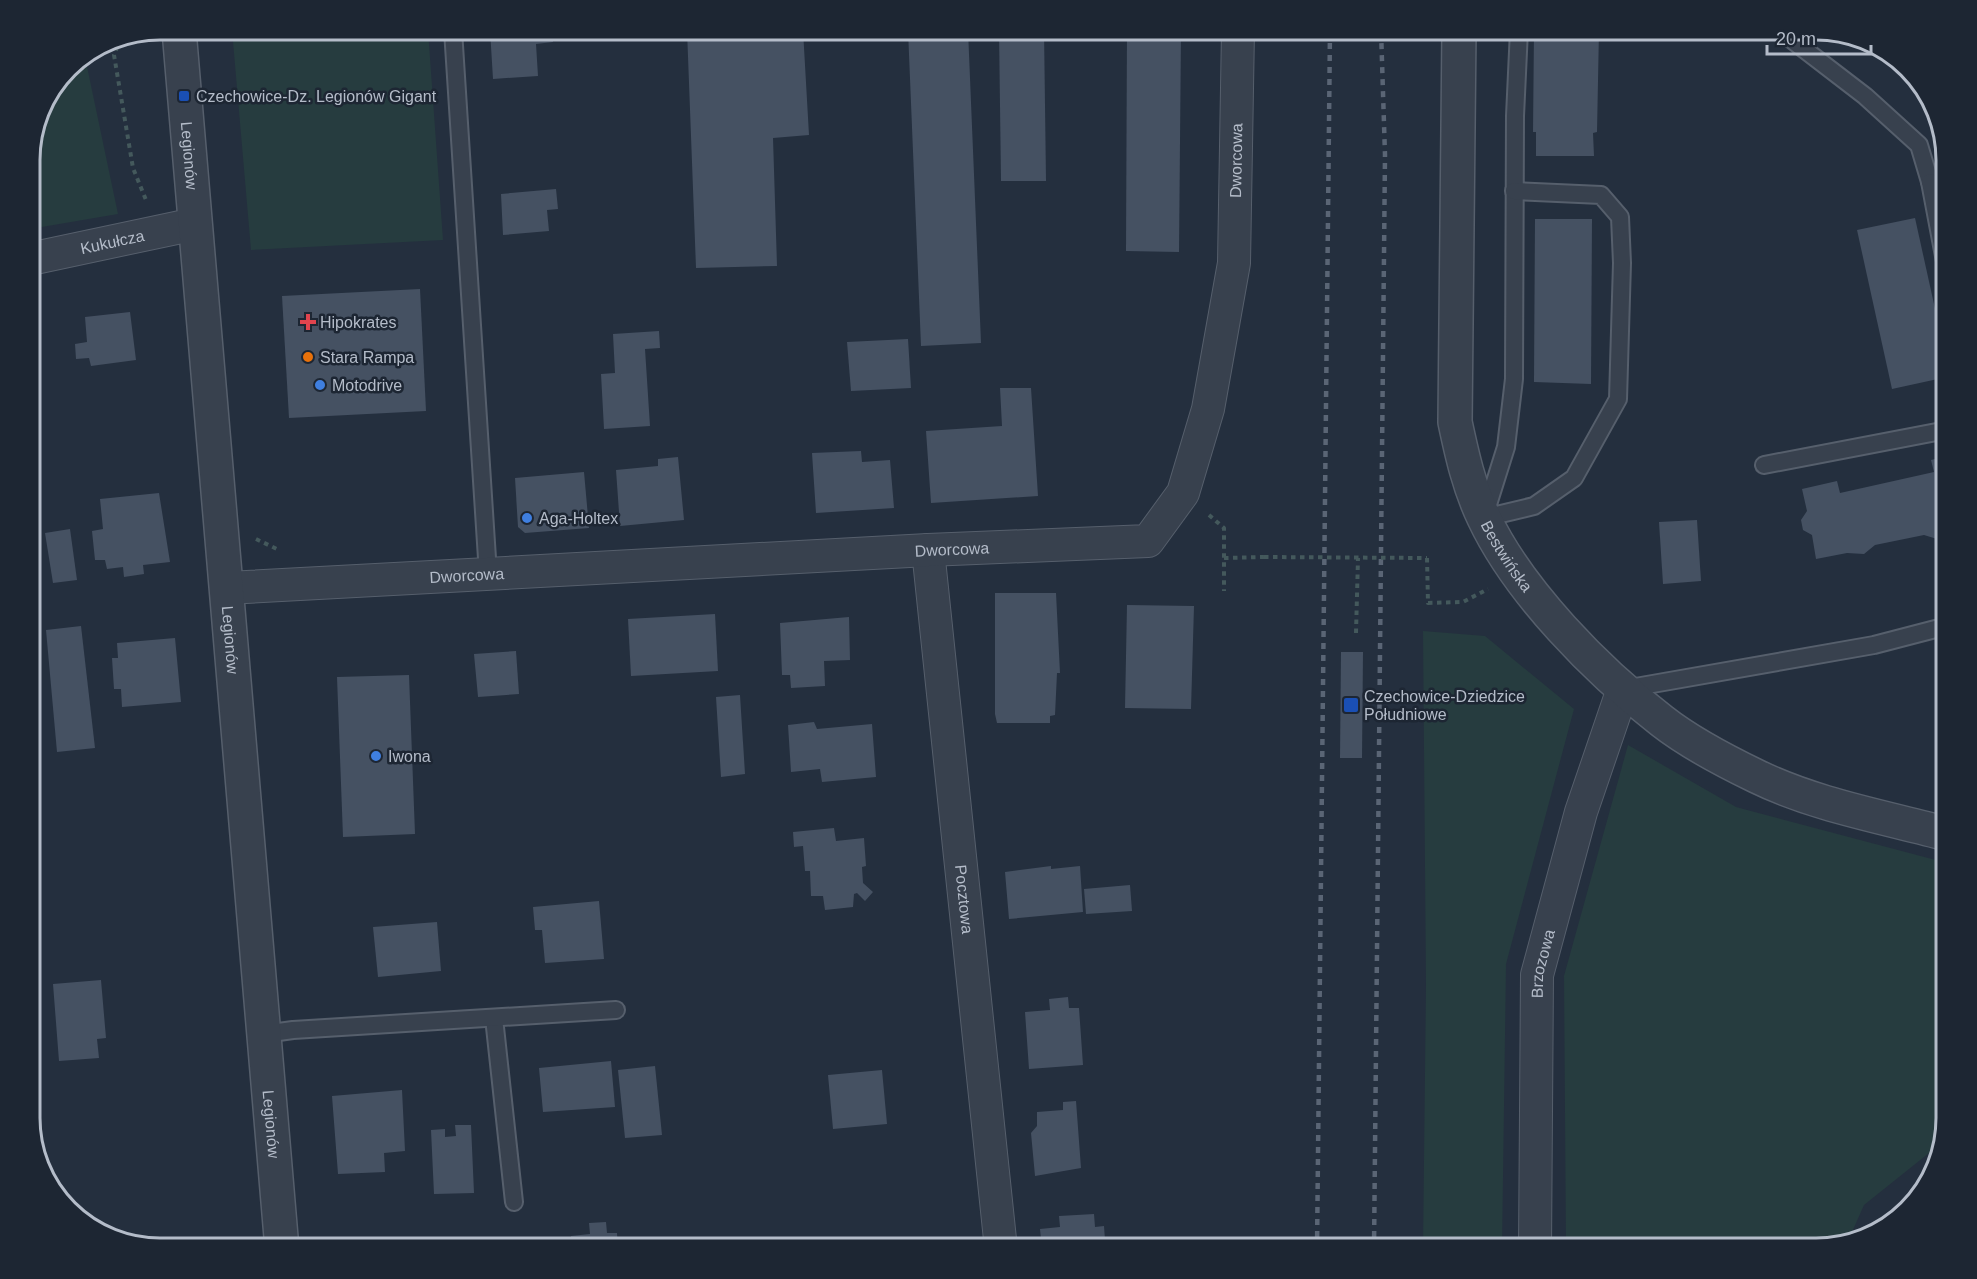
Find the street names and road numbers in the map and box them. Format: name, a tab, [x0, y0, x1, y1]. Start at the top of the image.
street label: Legionów	[178, 121, 201, 191]
street label: Dworcowa	[1227, 123, 1245, 198]
street label: Kukułcza	[79, 227, 146, 257]
street label: Bestwińska	[1478, 518, 1536, 595]
street label: Dworcowa	[914, 539, 990, 560]
street label: Dworcowa	[429, 565, 505, 586]
street label: Legionów	[219, 605, 241, 675]
street label: Pocztowa	[952, 864, 976, 935]
street label: Brzozowa	[1529, 927, 1558, 998]
street label: Legionów	[260, 1089, 282, 1159]

